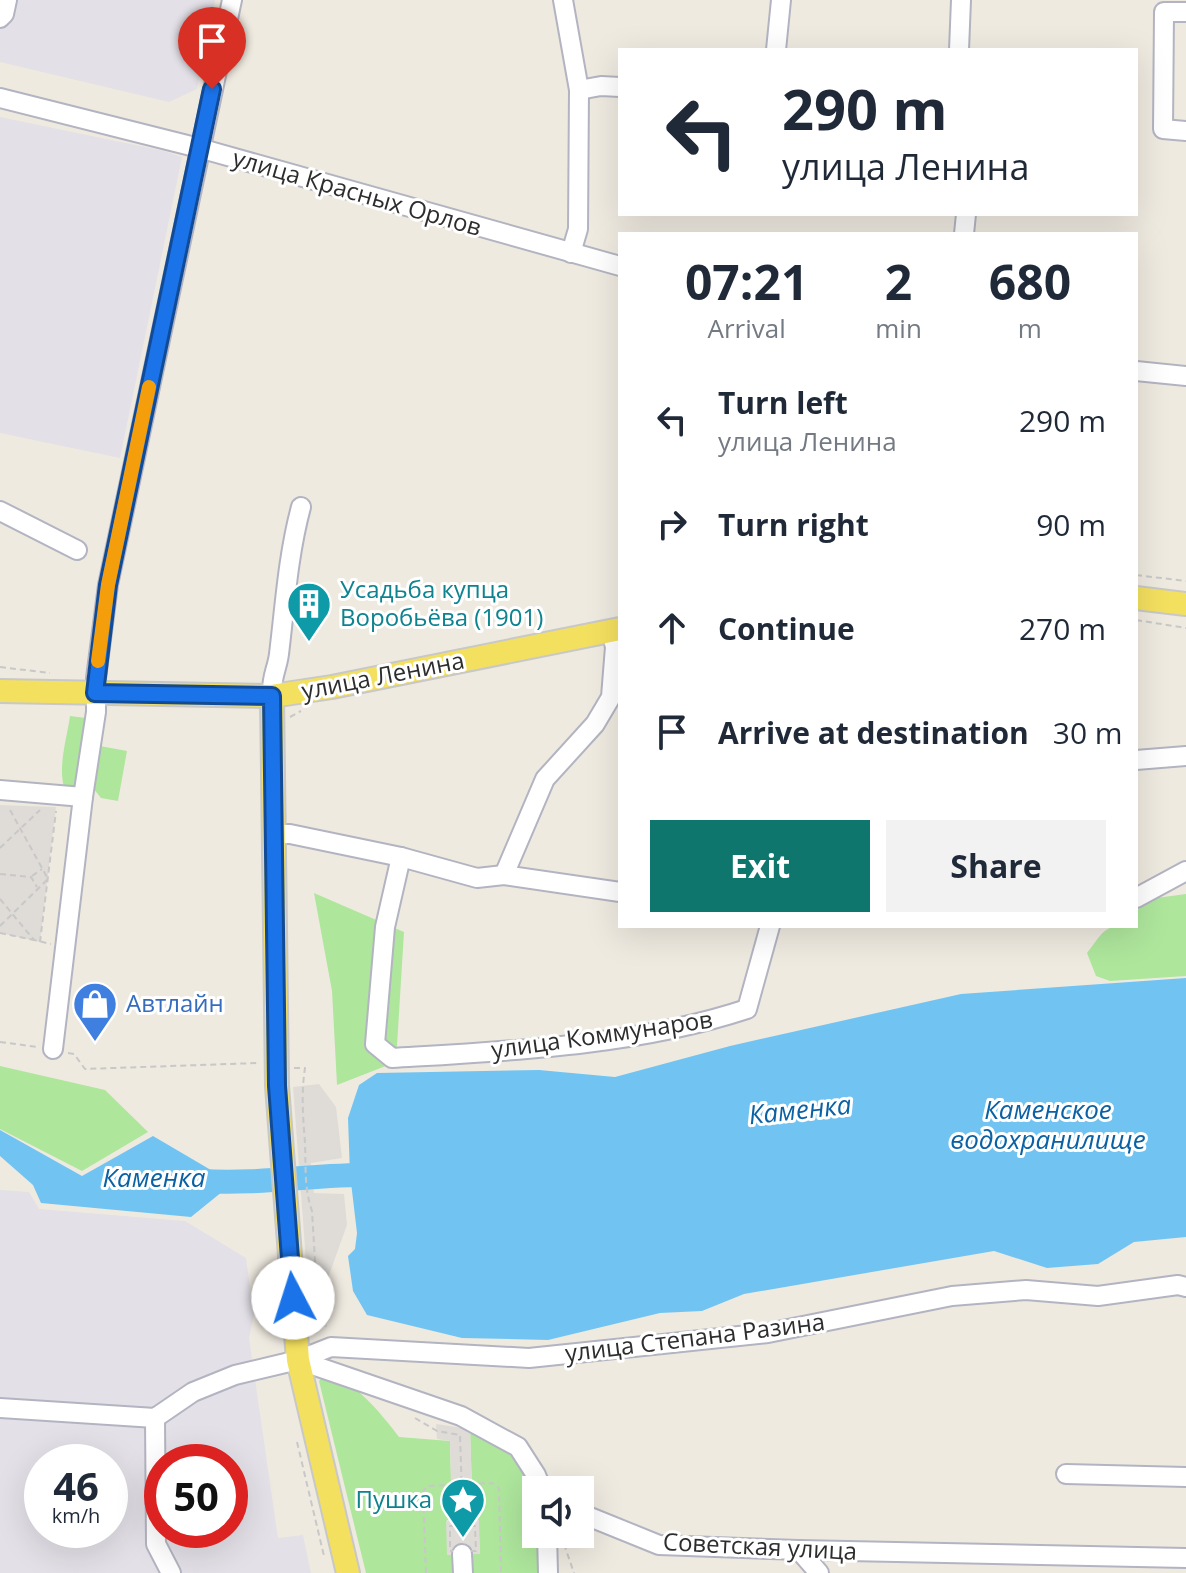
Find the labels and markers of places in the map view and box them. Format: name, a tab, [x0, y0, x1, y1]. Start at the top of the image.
pin	[178, 7, 246, 89]
place label: Усадьба купца Воробьёва (1901)	[340, 572, 543, 633]
building icon: Усадьба купца Воробьёва (1901)	[285, 580, 333, 643]
shop icon: Автлайн	[71, 980, 119, 1043]
place label: Автлайн	[126, 986, 224, 1019]
place icon: Пушка	[439, 1476, 487, 1539]
place label: Пушка	[355, 1482, 432, 1515]

